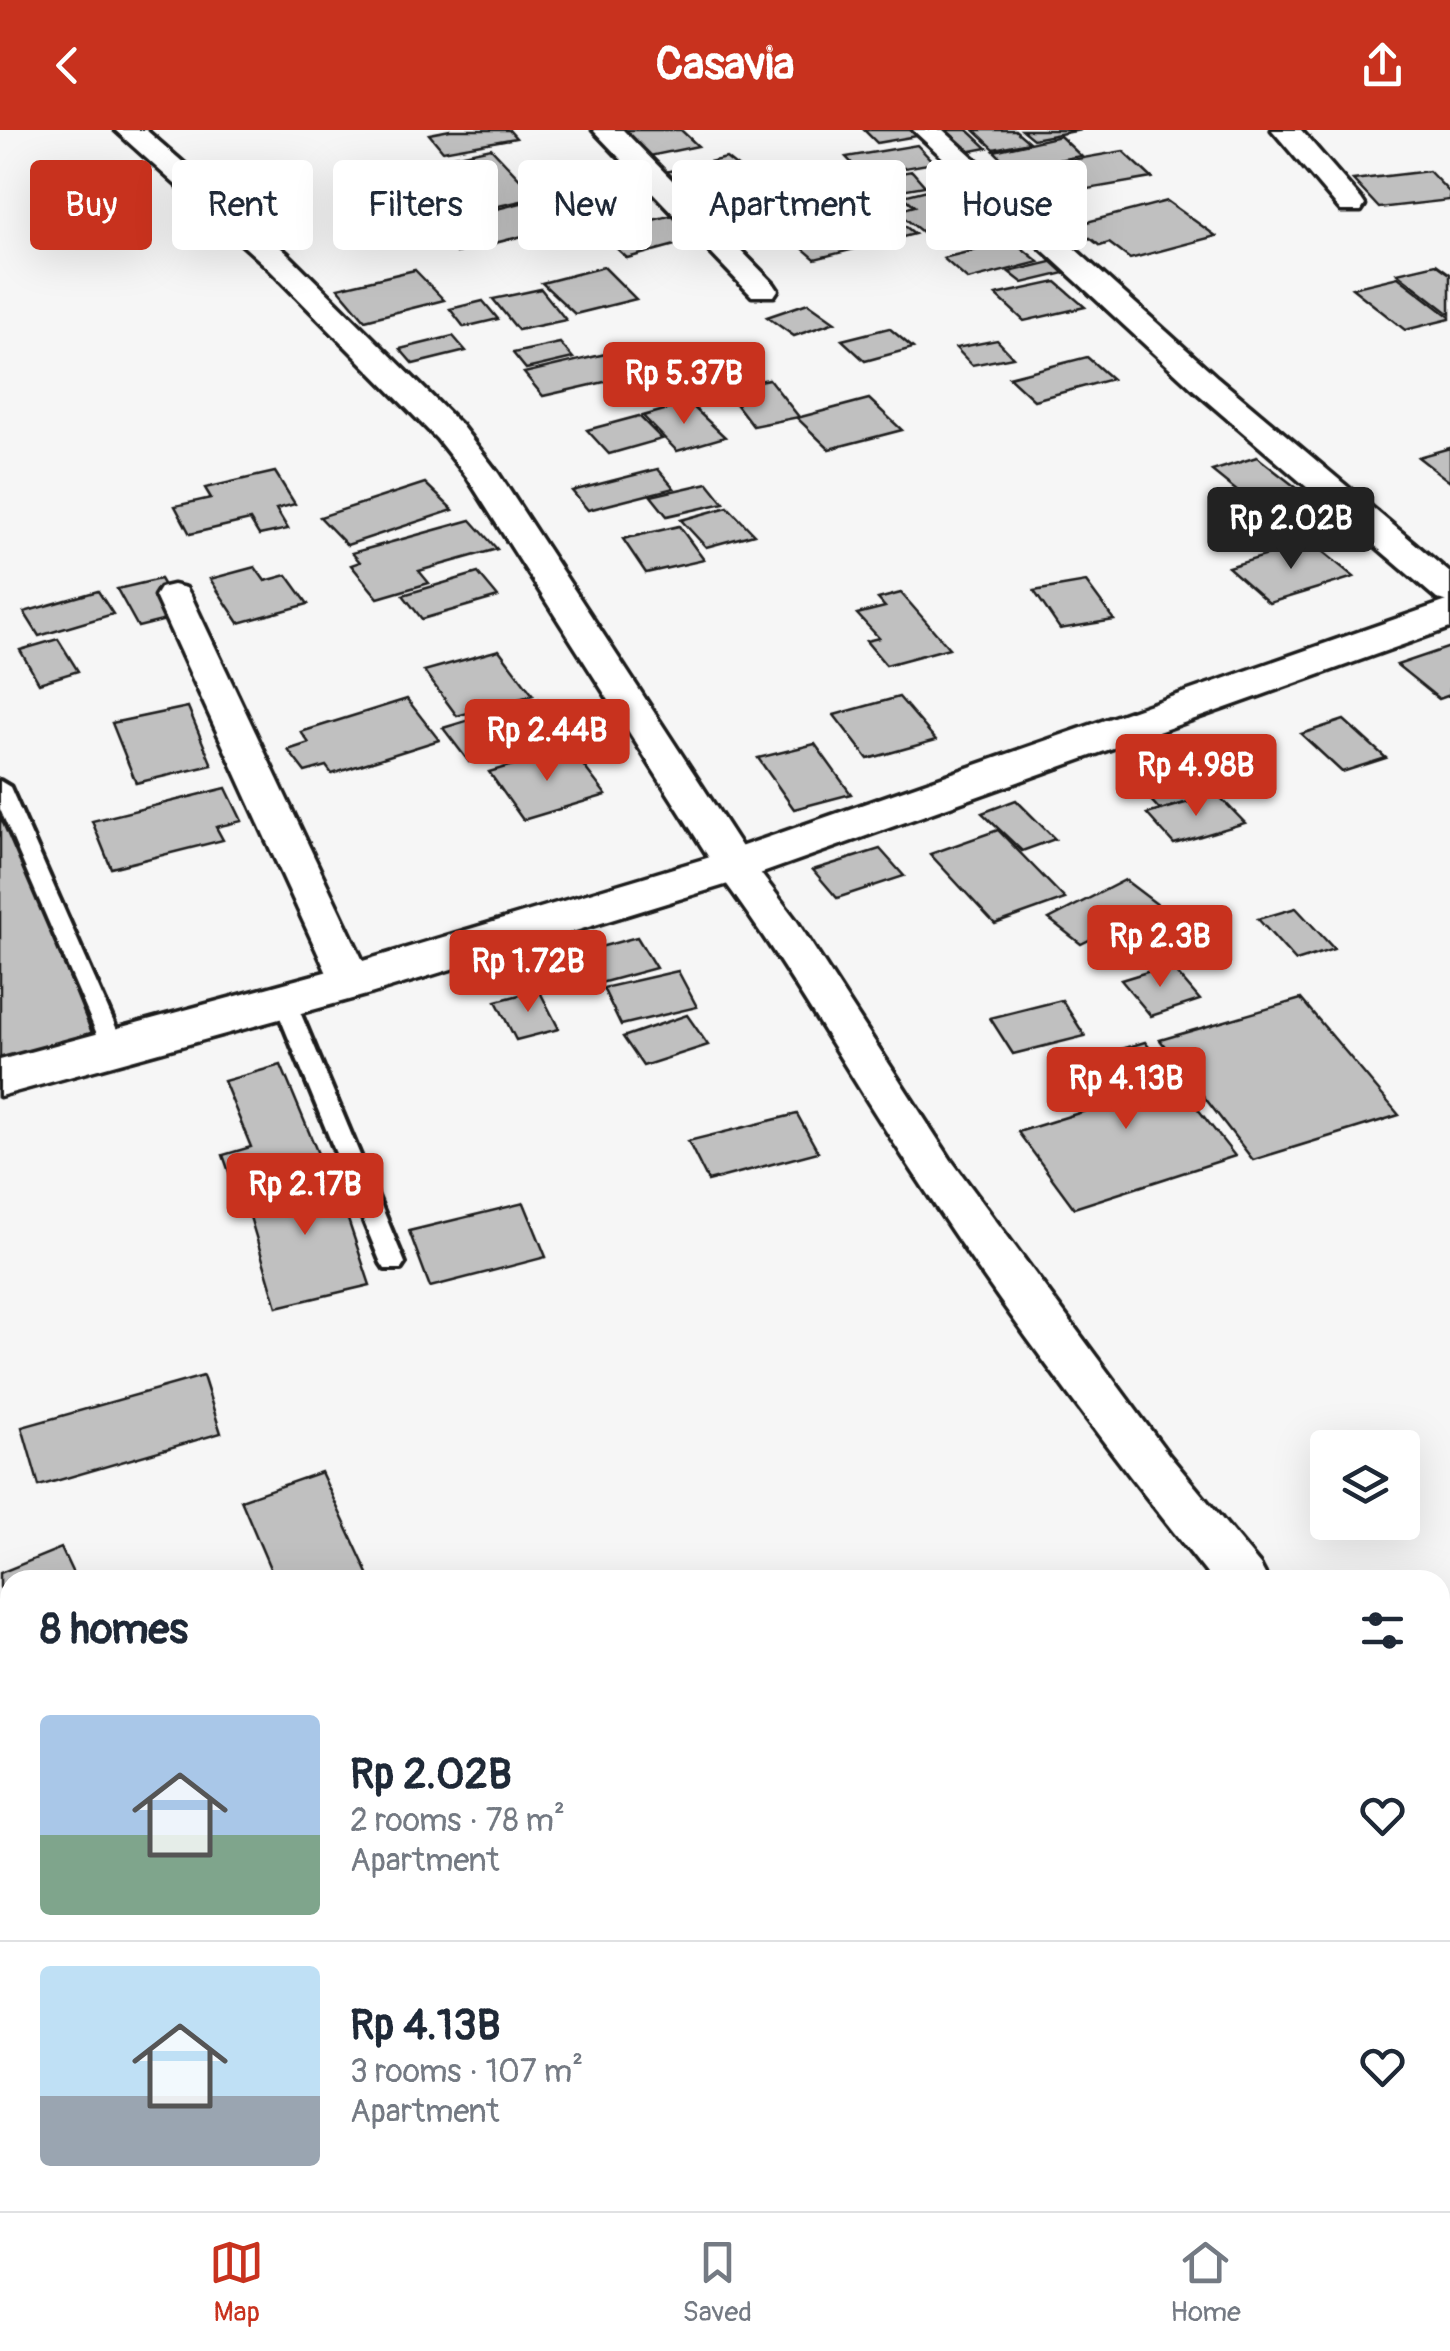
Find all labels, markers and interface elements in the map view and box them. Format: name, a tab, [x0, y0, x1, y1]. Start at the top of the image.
text: Casavia	[656, 37, 794, 93]
icon: back	[40, 38, 95, 93]
icon: share	[1355, 38, 1410, 93]
chip: Buy	[30, 160, 152, 250]
chip: Rent	[172, 160, 313, 250]
chip: Filters	[333, 160, 498, 250]
chip: New	[518, 160, 652, 250]
chip: Apartment	[672, 160, 906, 250]
chip: House	[926, 160, 1087, 250]
pin: Rp 5.37B	[581, 342, 787, 427]
text: Rp 5.37B	[625, 354, 743, 394]
pin: Rp 2.02B	[1188, 487, 1394, 572]
text: Rp 2.02B	[1229, 499, 1353, 539]
pin: Rp 2.44B	[444, 699, 650, 784]
text: Rp 2.44B	[487, 711, 607, 751]
pin: Rp 4.98B	[1093, 734, 1299, 819]
text: Rp 4.98B	[1138, 746, 1254, 786]
pin: Rp 2.3B	[1068, 905, 1252, 990]
text: Rp 2.3B	[1109, 917, 1211, 957]
pin: Rp 1.72B	[425, 930, 631, 1015]
text: Rp 1.72B	[471, 942, 585, 982]
pin: Rp 4.13B	[1023, 1047, 1229, 1132]
text: Rp 4.13B	[1069, 1059, 1183, 1099]
pin: Rp 2.17B	[202, 1153, 408, 1238]
text: Rp 2.17B	[248, 1165, 362, 1205]
map controls	[1310, 1430, 1420, 1540]
button: layers	[1310, 1430, 1420, 1540]
icon: filters	[1355, 1603, 1410, 1658]
text: 8 homes	[40, 1604, 188, 1656]
text: Rp 2.02B	[350, 1749, 512, 1801]
icon: home	[120, 1755, 240, 1875]
icon: heart	[1355, 1788, 1410, 1843]
text: 2 rooms · 78 m²	[350, 1801, 565, 1841]
text: Apartment	[350, 1841, 499, 1881]
text: Rp 4.13B	[350, 2000, 500, 2052]
icon: home	[120, 2006, 240, 2126]
icon: heart	[1355, 2039, 1410, 2094]
text: 3 rooms · 107 m²	[350, 2052, 583, 2092]
text: Apartment	[350, 2092, 499, 2132]
tab: Map	[209, 2235, 264, 2330]
tab: Saved	[682, 2235, 752, 2330]
tab: Home	[1170, 2235, 1241, 2330]

